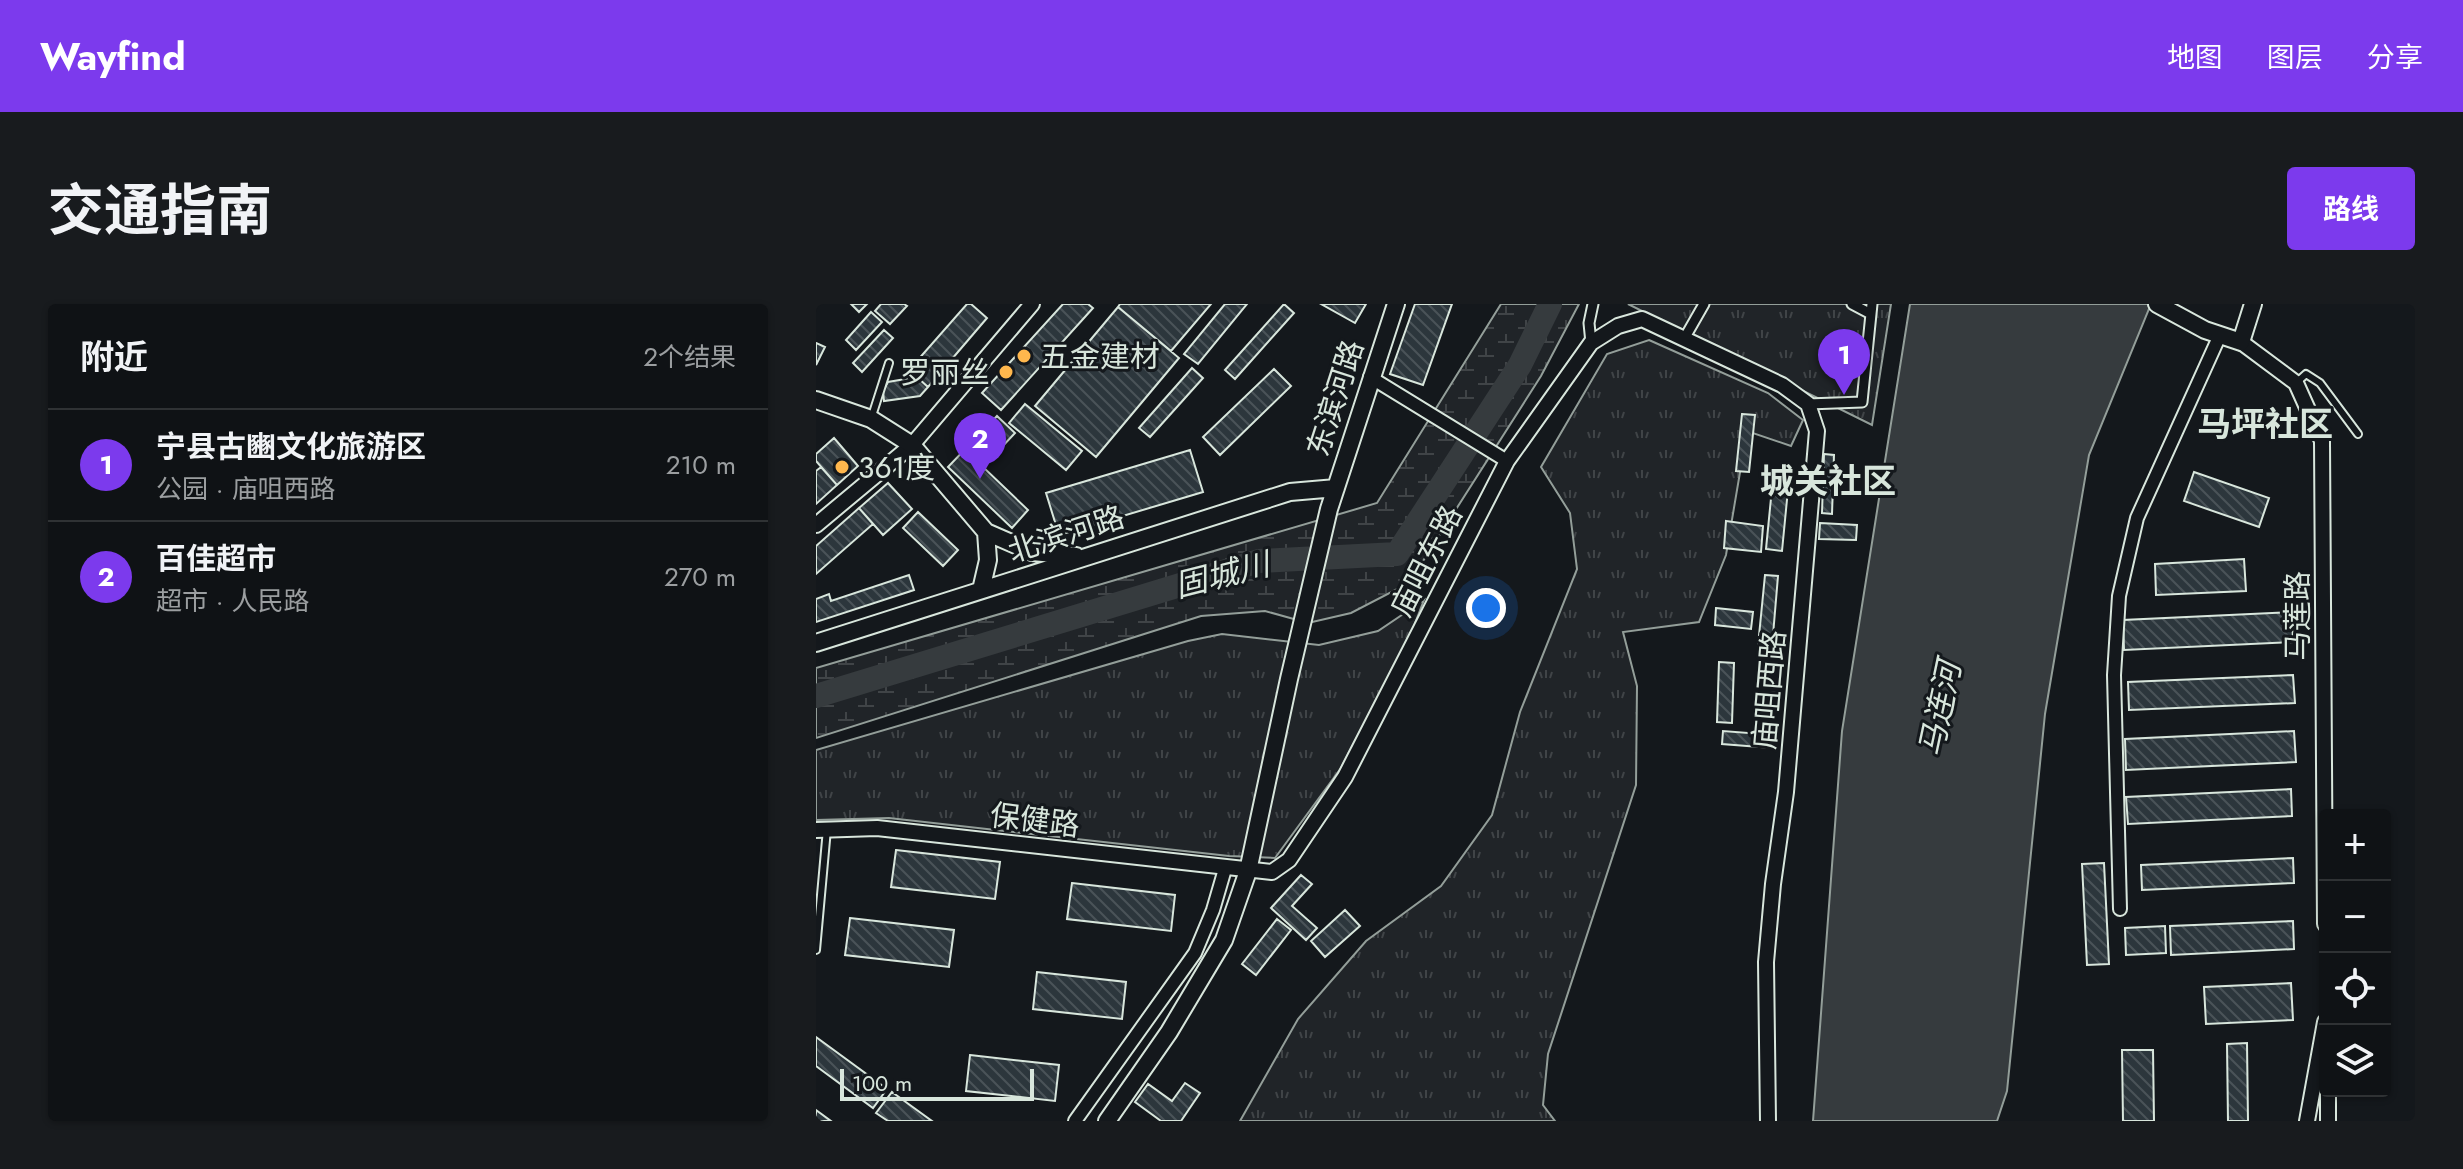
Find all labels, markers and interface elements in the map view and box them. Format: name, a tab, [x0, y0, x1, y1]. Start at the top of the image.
text: Wayfind	[40, 29, 186, 84]
text: 地图	[2167, 37, 2223, 78]
text: 图层	[2267, 37, 2323, 78]
text: 分享	[2367, 37, 2423, 78]
button: 路线	[2287, 167, 2415, 250]
text: 交通指南	[48, 170, 272, 251]
pin: 1	[1818, 329, 1870, 395]
text: 附近	[80, 333, 148, 382]
street label: 东滨河路	[1296, 334, 1374, 462]
place label: 五金建材	[1040, 335, 1160, 378]
text: 2个结果	[643, 338, 736, 376]
marker: 五金建材	[1015, 347, 1033, 365]
place label: 罗丽丝	[900, 351, 990, 394]
marker: 罗丽丝	[997, 363, 1015, 381]
district label: 马坪社区	[2197, 400, 2333, 449]
pin: 2	[954, 413, 1006, 479]
text: 宁县古豳文化旅游区	[156, 425, 426, 468]
text: 1	[99, 446, 113, 484]
text: 210 m	[666, 446, 736, 484]
place label: 361度	[858, 446, 935, 489]
district label: 城关社区	[1760, 457, 1896, 506]
marker: 361度	[833, 458, 851, 476]
text: 公园 · 庙咀西路	[156, 470, 335, 508]
street label: 北滨河路	[1002, 495, 1130, 573]
street label: 庙咀东路	[1380, 498, 1472, 624]
text: 百佳超市	[156, 537, 276, 580]
water label: 固城川	[1170, 540, 1277, 609]
text: 2	[97, 558, 115, 596]
text: 270 m	[664, 558, 736, 596]
street label: 马莲路	[2276, 571, 2319, 661]
text: 超市 · 人民路	[156, 582, 309, 620]
your location	[1466, 588, 1506, 628]
street label: 庙咀西路	[1742, 628, 1796, 752]
water label: 马连河	[1908, 651, 1974, 761]
street label: 保健路	[988, 793, 1082, 847]
map controls	[2319, 809, 2391, 1097]
button: +	[2319, 809, 2391, 881]
button: −	[2319, 881, 2391, 953]
button: locate	[2319, 953, 2391, 1025]
button: layers	[2319, 1025, 2391, 1097]
scale bar	[840, 1065, 1034, 1101]
text: 100 m	[852, 1067, 912, 1099]

